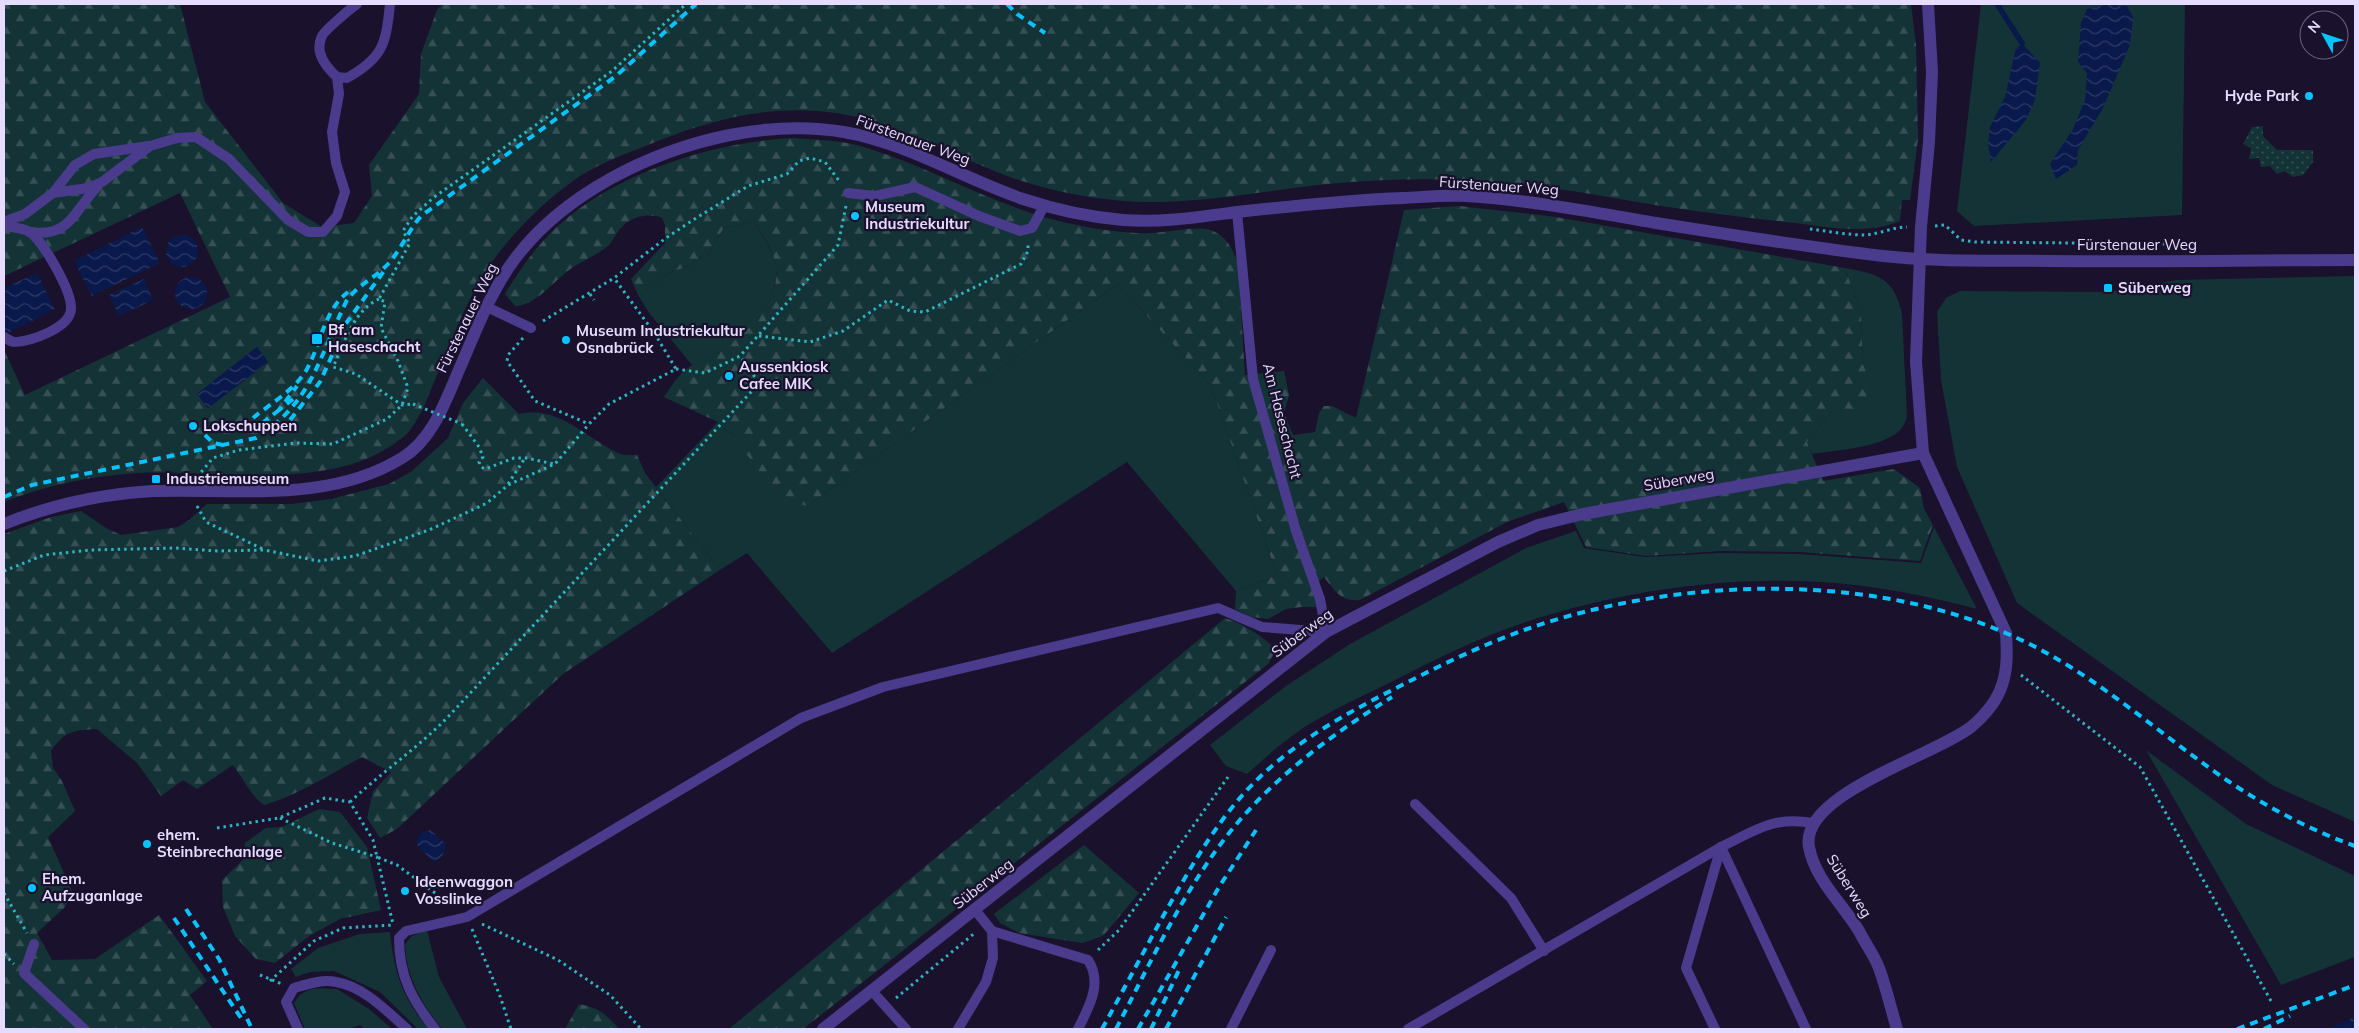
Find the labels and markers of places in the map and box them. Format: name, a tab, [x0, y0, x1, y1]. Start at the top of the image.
place label: Hyde Park	[2225, 86, 2300, 105]
marker: Hyde Park	[2303, 90, 2315, 102]
place label: Museum Industriekultur	[865, 197, 969, 233]
marker: Museum Industriekultur	[849, 210, 861, 222]
place label: Süberweg	[2118, 278, 2191, 297]
marker: Süberweg	[2102, 282, 2114, 294]
place label: Bf. am Haseschacht	[328, 320, 421, 356]
place label: Museum Industriekultur Osnabrück	[576, 321, 745, 357]
marker: Bf. am Haseschacht	[310, 332, 324, 346]
marker: Museum Industriekultur Osnabrück	[560, 334, 572, 346]
place label: Aussenkiosk Cafee MIK	[739, 357, 829, 393]
marker: Aussenkiosk Cafee MIK	[723, 370, 735, 382]
place label: Lokschuppen	[203, 416, 297, 435]
marker: Lokschuppen	[187, 420, 199, 432]
place label: Industriemuseum	[166, 469, 289, 488]
marker: Industriemuseum	[150, 473, 162, 485]
place label: ehem. Steinbrechanlage	[157, 825, 282, 861]
marker: ehem. Steinbrechanlage	[141, 838, 153, 850]
place label: Ehem. Aufzuganlage	[42, 869, 143, 905]
place label: Ideenwaggon Vosslinke	[414, 872, 513, 908]
marker: Ehem. Aufzuganlage	[26, 882, 38, 894]
marker: Ideenwaggon Vosslinke	[399, 885, 411, 897]

